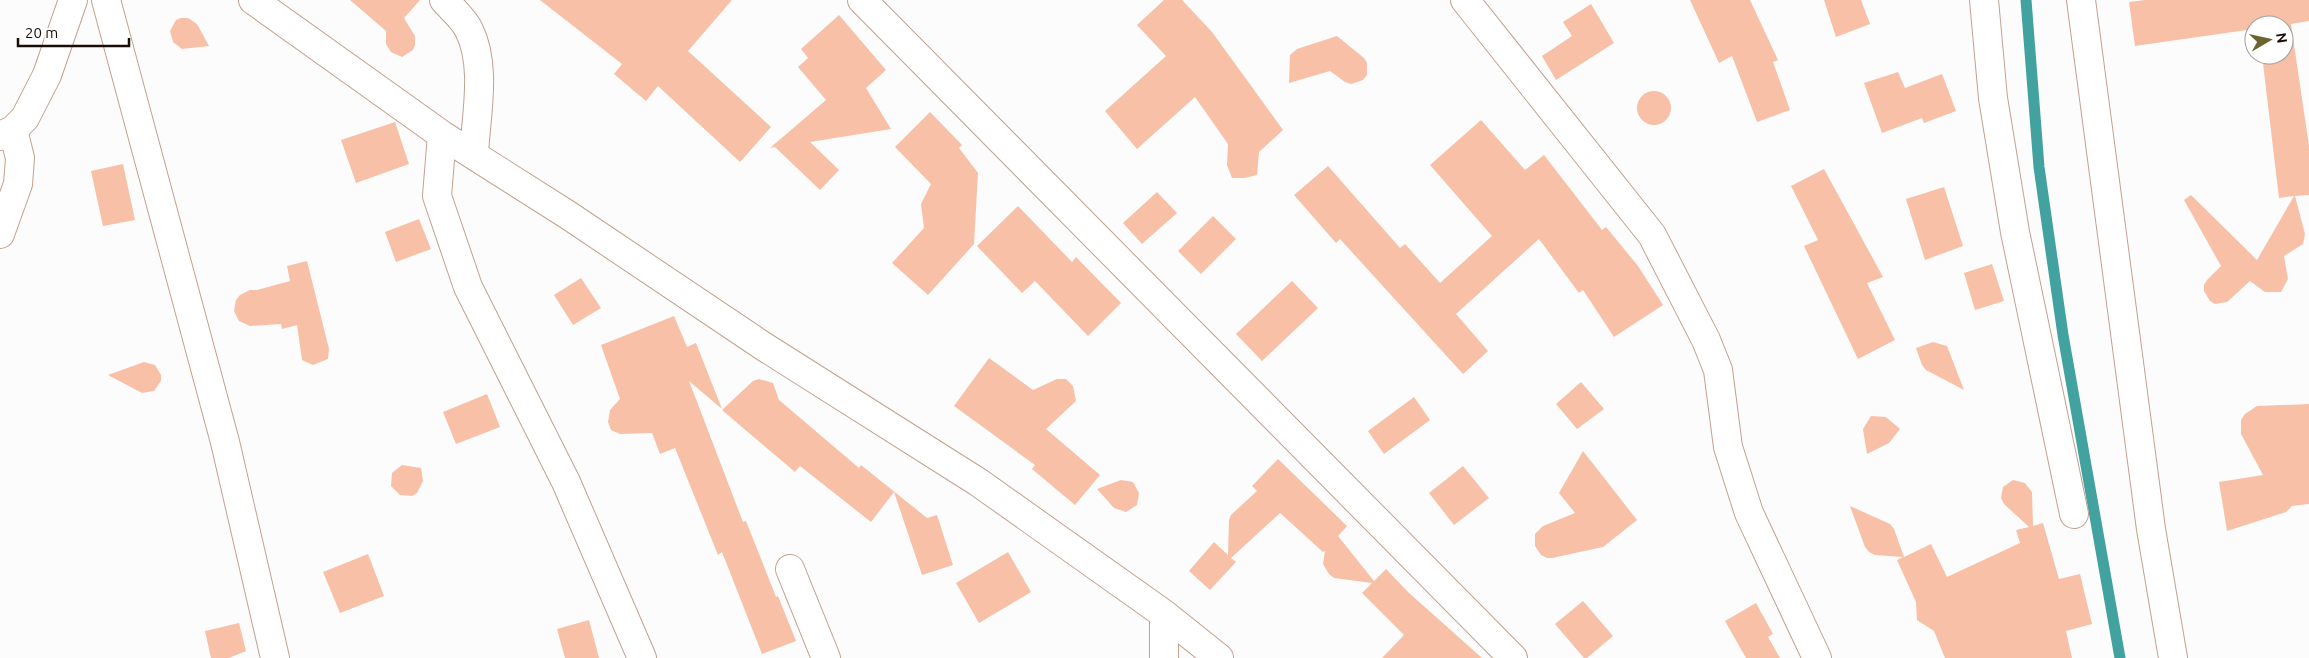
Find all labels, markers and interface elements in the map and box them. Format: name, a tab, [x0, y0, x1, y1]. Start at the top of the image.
scale bar	[18, 15, 129, 47]
north arrow	[2244, 15, 2294, 65]
text: 20 m	[25, 24, 58, 41]
text: N	[2273, 32, 2291, 44]

